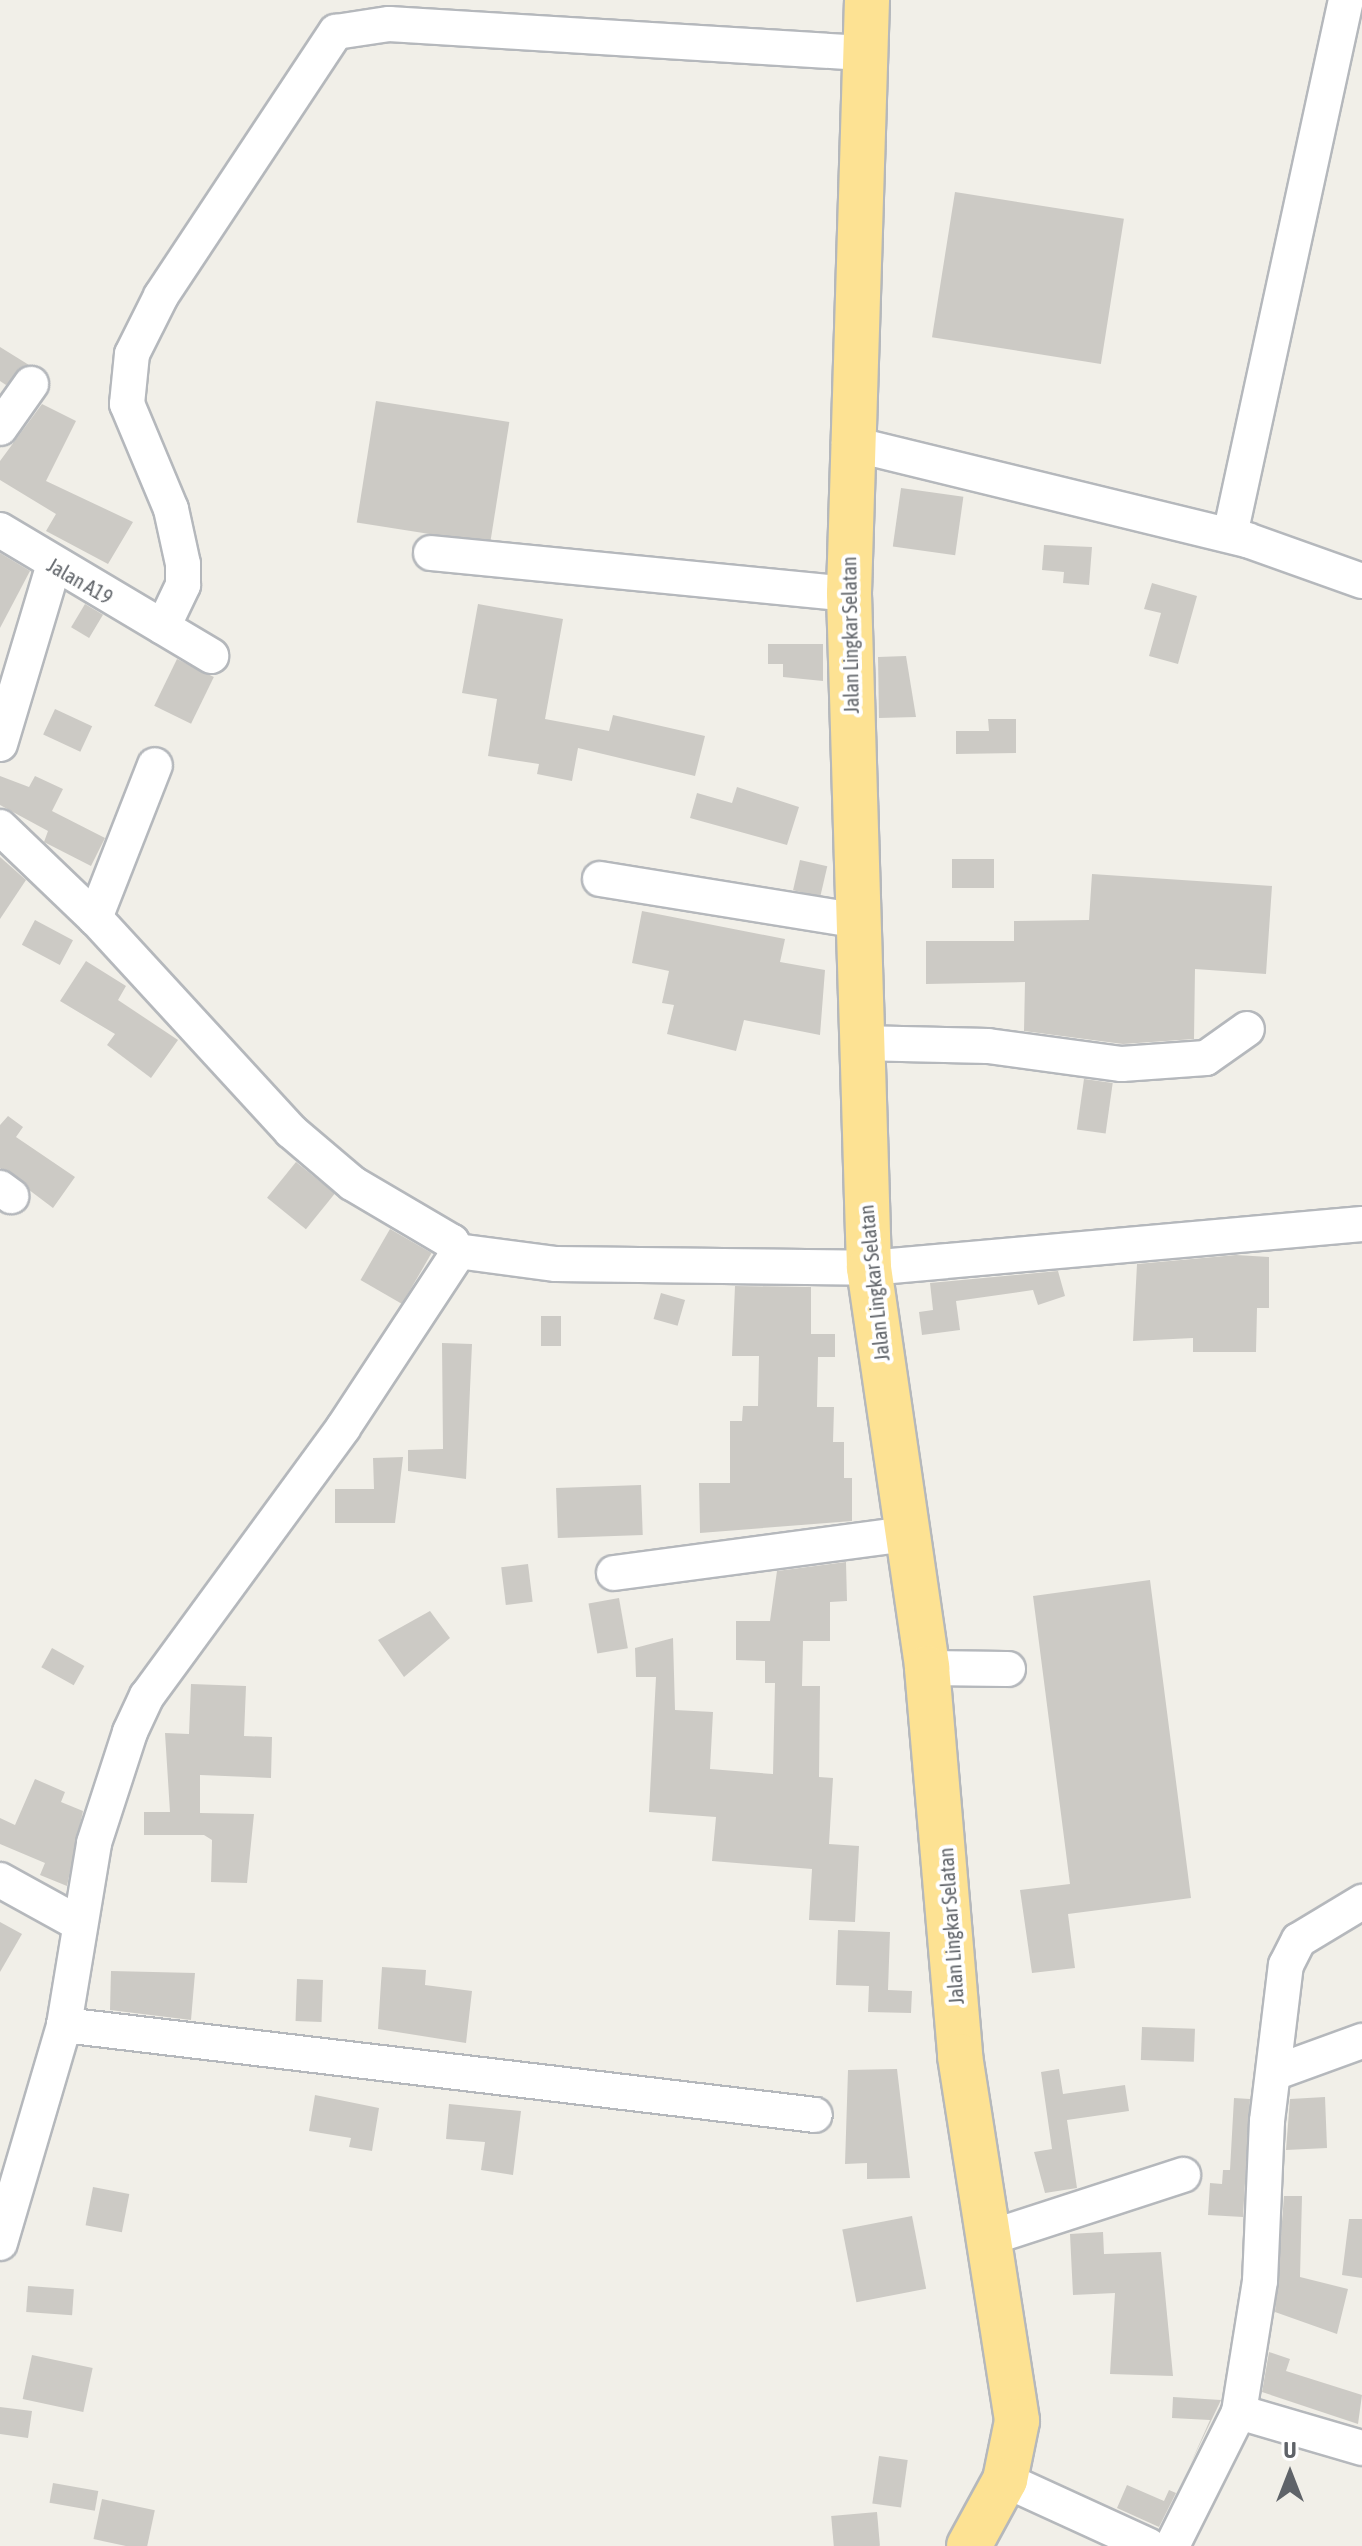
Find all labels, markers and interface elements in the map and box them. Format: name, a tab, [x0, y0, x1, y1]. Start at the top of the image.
street label: Jalan A19	[43, 553, 117, 609]
street label: Jalan Lingkar Selatan	[837, 556, 863, 714]
street label: Jalan Lingkar Selatan	[854, 1204, 894, 1362]
street label: Jalan Lingkar Selatan	[934, 1847, 968, 2005]
north arrow	[1250, 2434, 1330, 2514]
text: U	[1284, 2437, 1296, 2463]

